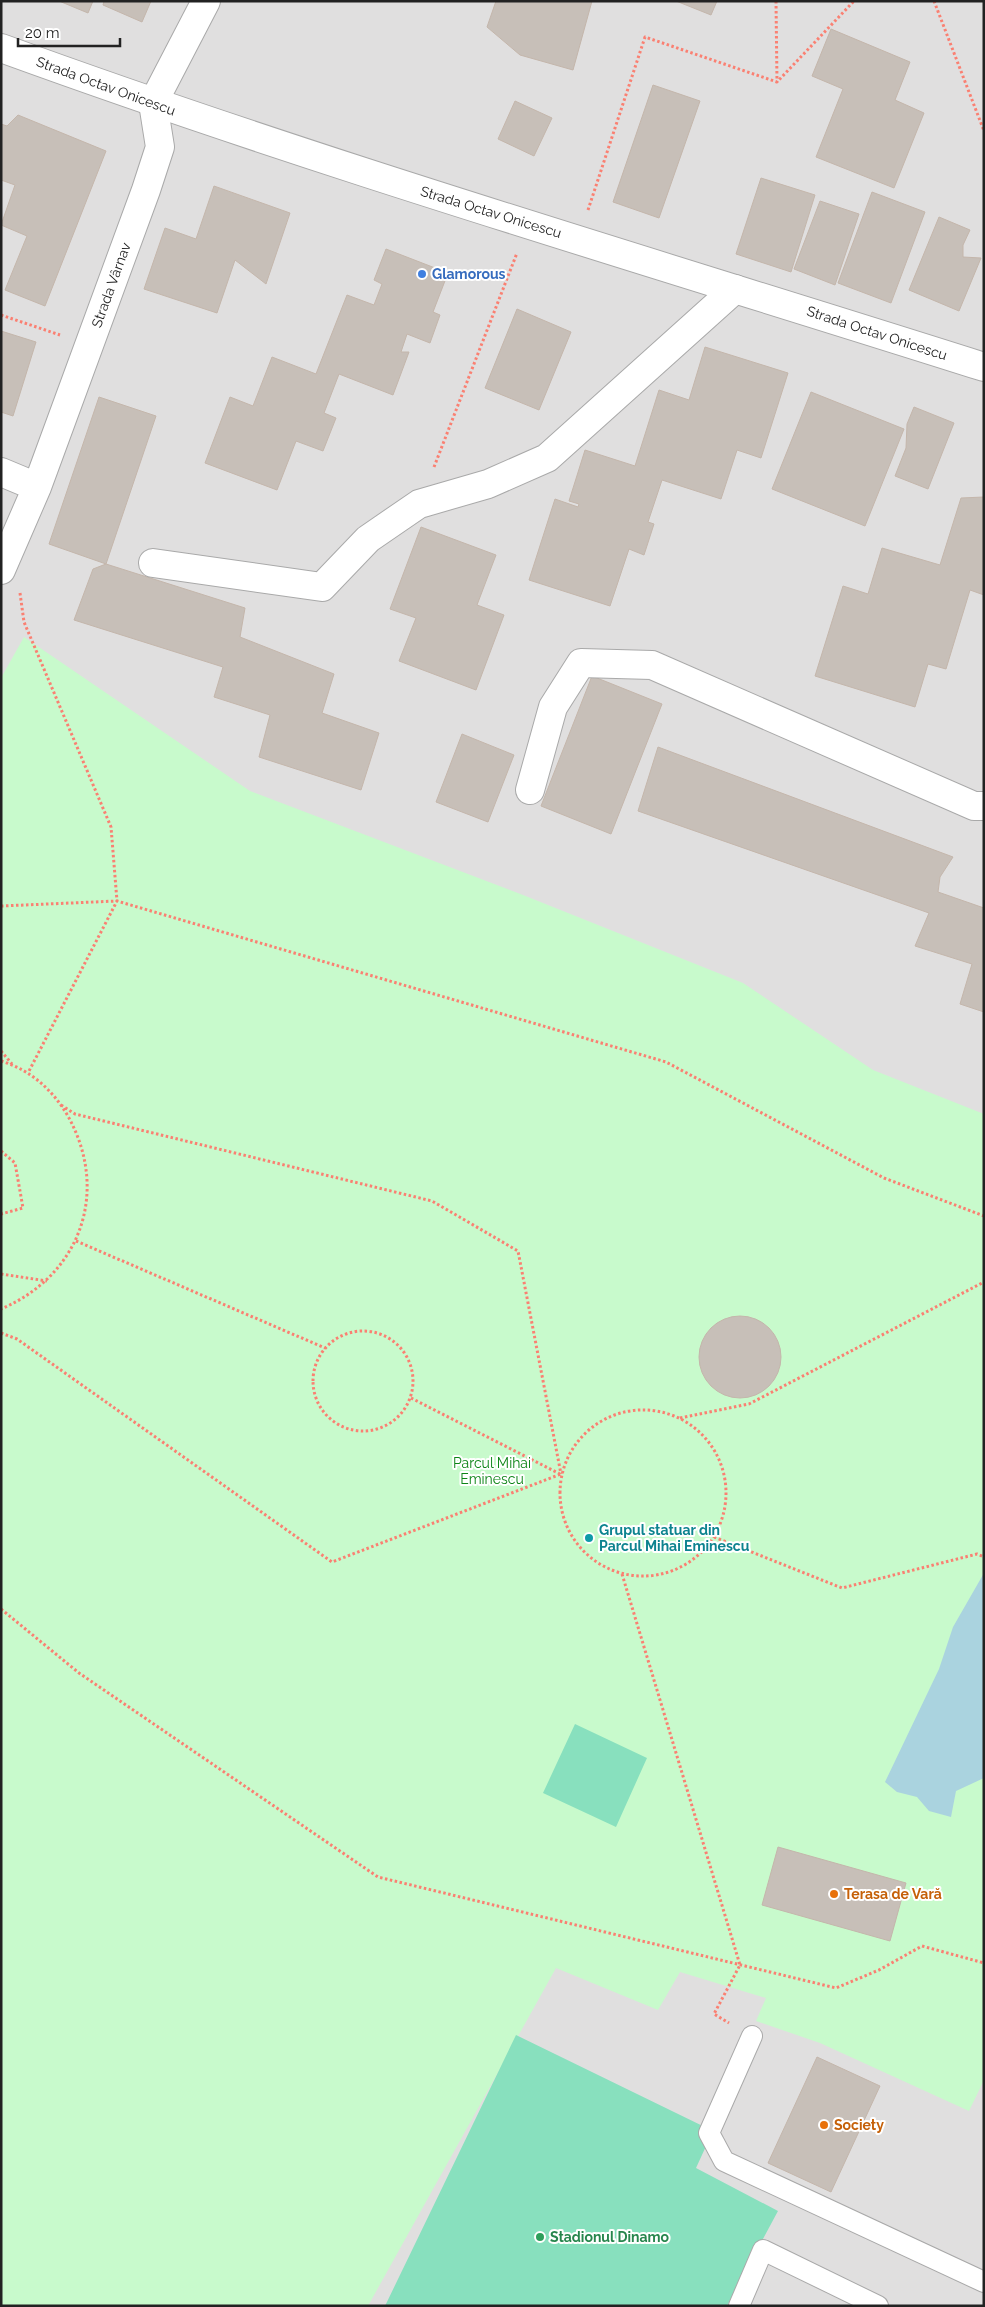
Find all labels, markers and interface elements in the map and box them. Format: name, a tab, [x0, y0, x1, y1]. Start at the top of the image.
scale bar	[18, 15, 120, 47]
text: 20 m	[25, 24, 60, 42]
street label: Strada Octav Onicescu	[34, 53, 178, 119]
street label: Strada Octav Onicescu	[419, 183, 563, 241]
street label: Strada Vârnav	[88, 240, 134, 330]
place label: Glamorous	[432, 266, 506, 282]
marker: Glamorous	[416, 268, 428, 280]
street label: Strada Octav Onicescu	[805, 303, 949, 363]
park label: Parcul Mihai Eminescu	[453, 1455, 531, 1487]
place label: Grupul statuar din Parcul Mihai Eminescu	[599, 1522, 750, 1554]
marker: Grupul statuar din Parcul Mihai Eminescu	[583, 1532, 595, 1544]
place label: Terasa de Vară	[844, 1886, 942, 1902]
marker: Terasa de Vară	[828, 1888, 840, 1900]
place label: Society	[834, 2117, 884, 2133]
marker: Society	[818, 2119, 830, 2131]
place label: Stadionul Dinamo	[550, 2229, 670, 2245]
marker: Stadionul Dinamo	[534, 2231, 546, 2243]

